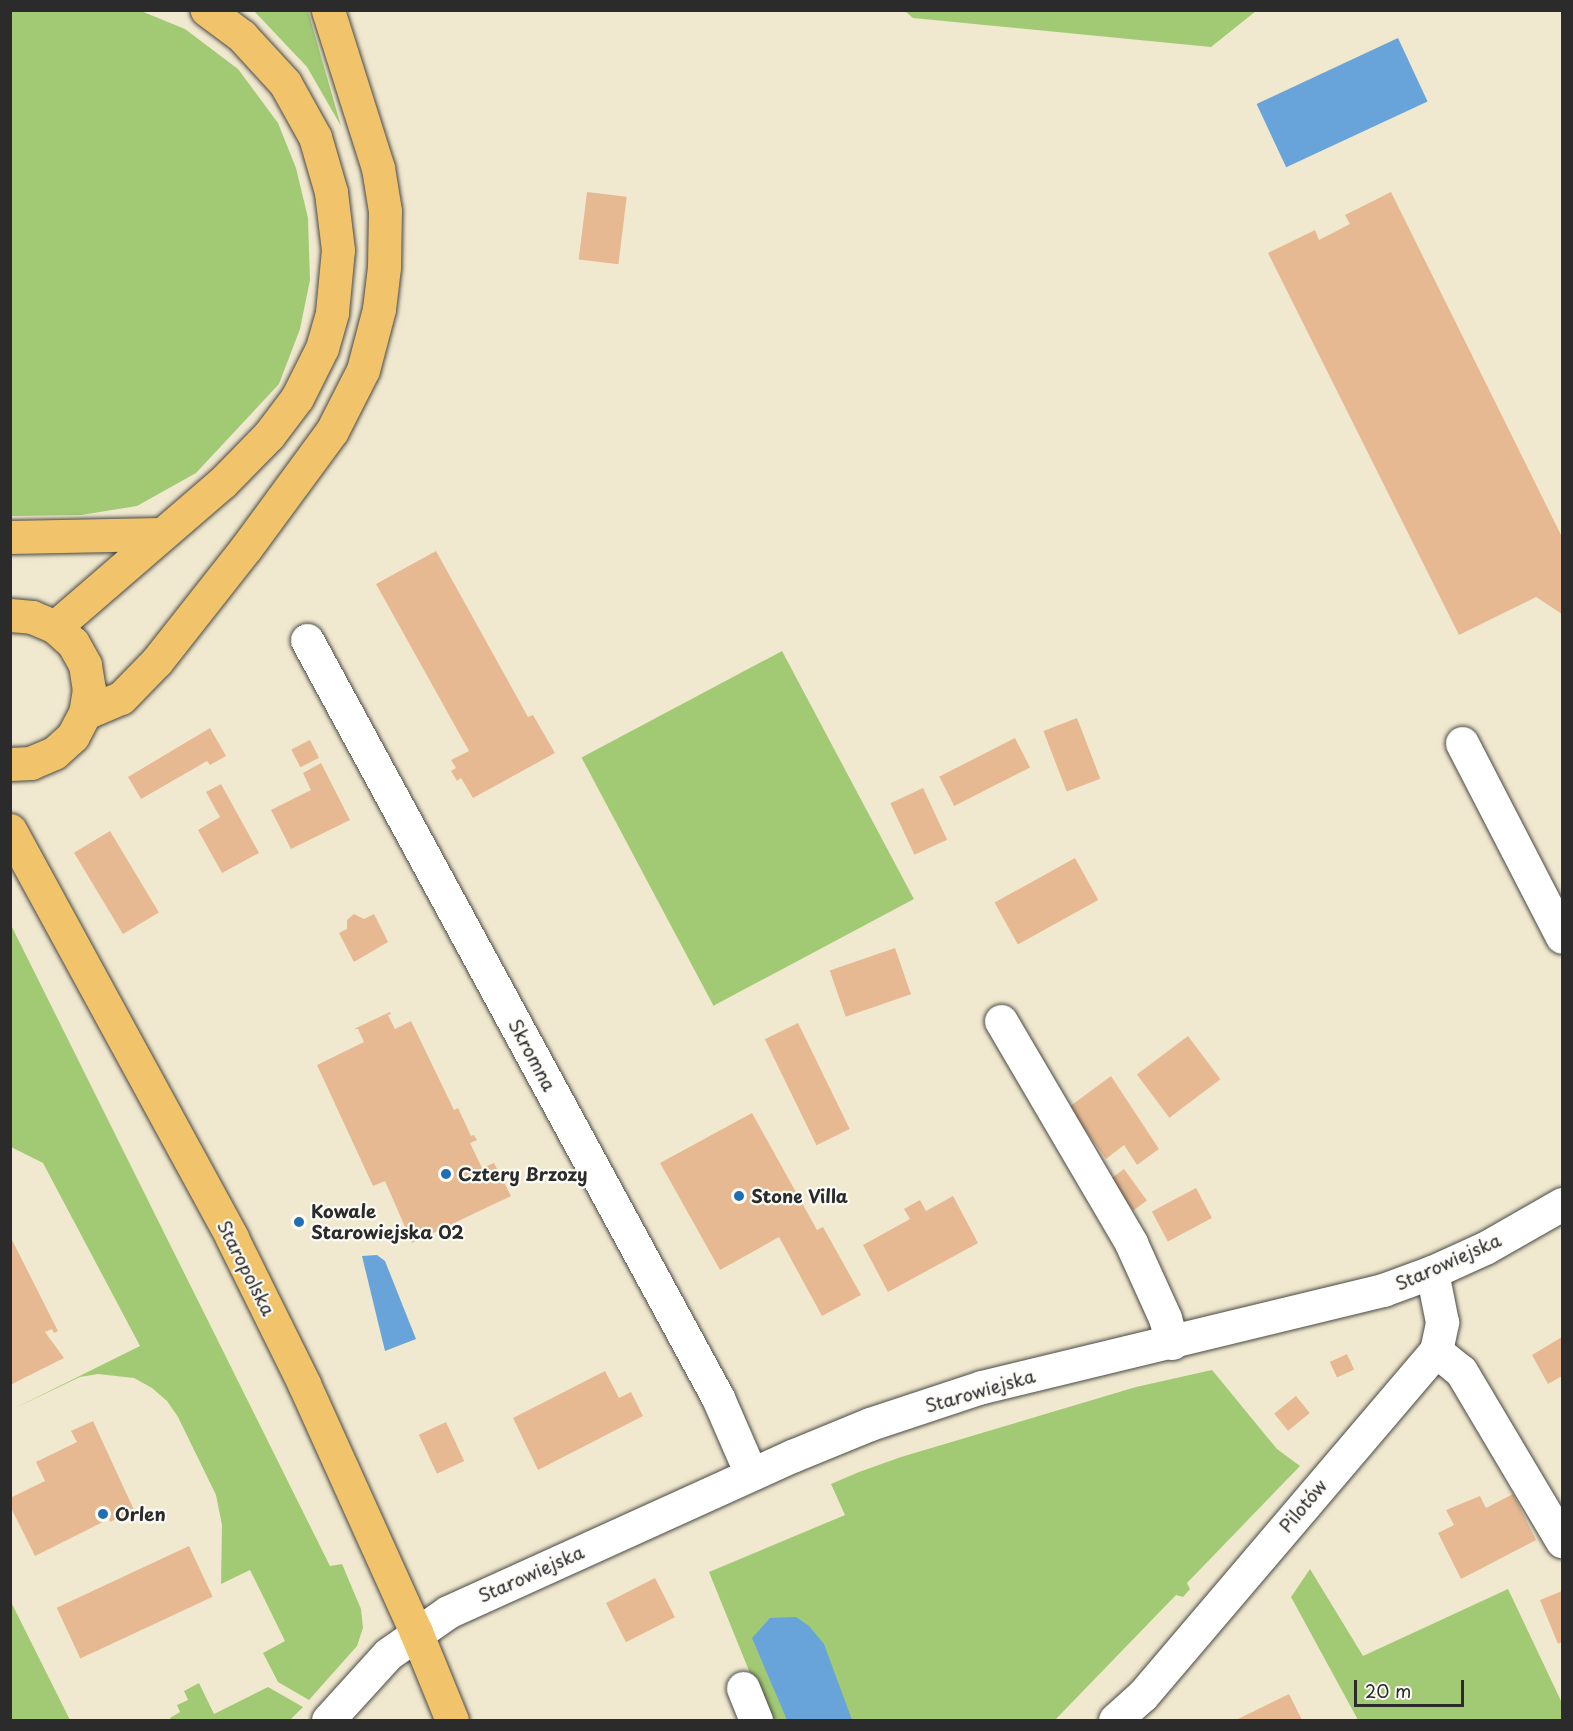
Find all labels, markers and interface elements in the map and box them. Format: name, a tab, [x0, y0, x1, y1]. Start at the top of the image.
street label: Skromna	[504, 1015, 560, 1095]
place label: Cztery Brzozy	[458, 1163, 587, 1185]
marker: Cztery Brzozy	[439, 1167, 453, 1181]
place label: Stone Villa	[751, 1185, 849, 1207]
marker: Stone Villa	[732, 1189, 746, 1203]
place label: Kowale Starowiejska 02	[311, 1201, 464, 1244]
marker: Kowale Starowiejska 02	[292, 1215, 306, 1229]
street label: Staropolska	[213, 1217, 279, 1319]
street label: Starowiejska	[1392, 1229, 1504, 1295]
street label: Starowiejska	[922, 1365, 1038, 1417]
street label: Pilotów	[1275, 1475, 1331, 1537]
place label: Orlen	[115, 1503, 166, 1525]
marker: Orlen	[96, 1507, 110, 1521]
street label: Starowiejska	[475, 1541, 587, 1607]
scale bar	[1357, 1668, 1466, 1706]
text: 20 m	[1365, 1677, 1411, 1704]

